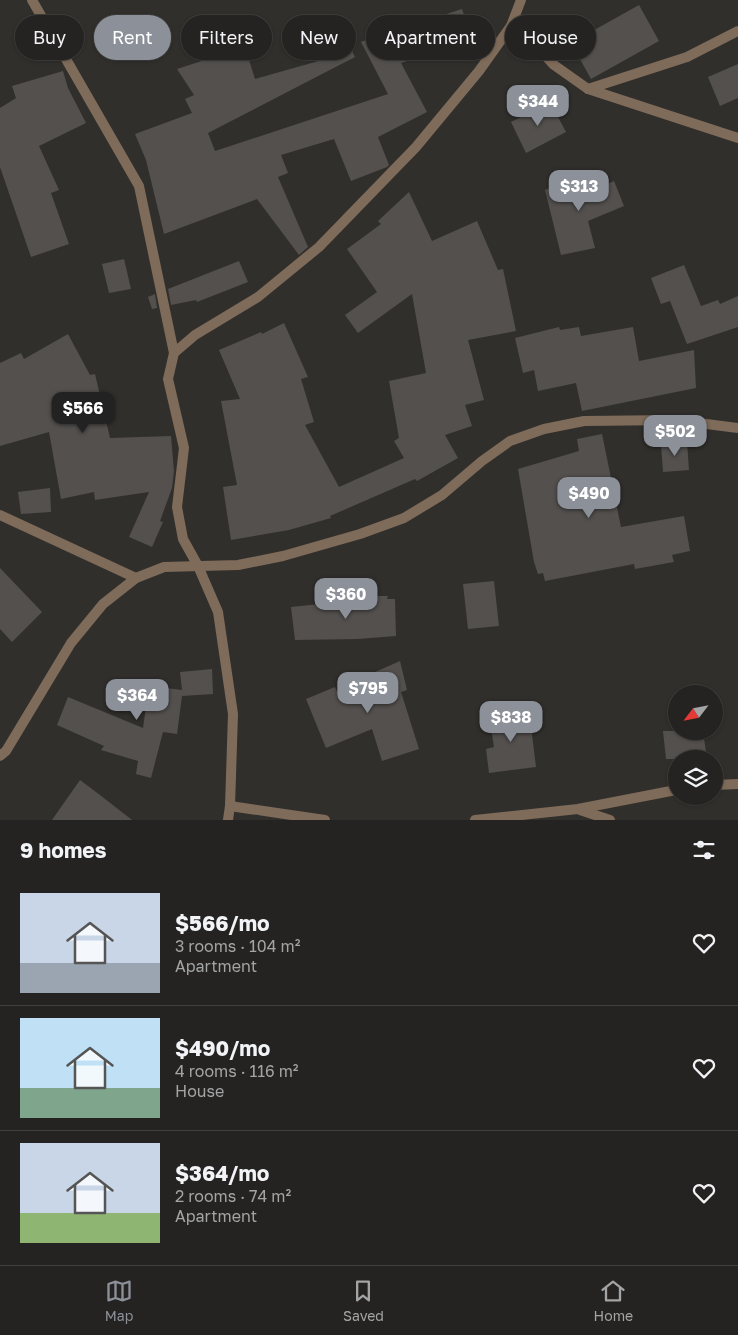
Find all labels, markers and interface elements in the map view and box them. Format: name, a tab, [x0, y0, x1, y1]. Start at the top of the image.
chip: Buy	[15, 15, 84, 60]
chip: Rent	[94, 15, 171, 60]
chip: Filters	[181, 15, 272, 60]
chip: New	[282, 15, 356, 60]
chip: Apartment	[366, 15, 495, 60]
chip: House	[505, 15, 596, 60]
pin: $344	[508, 84, 568, 127]
text: $344	[518, 91, 558, 111]
pin: $313	[549, 170, 609, 212]
text: $313	[560, 176, 598, 196]
pin: $566	[53, 392, 113, 434]
text: $566	[63, 398, 103, 418]
pin: $502	[645, 414, 705, 457]
text: $502	[655, 421, 695, 441]
pin: $490	[559, 476, 619, 519]
text: $490	[568, 483, 610, 503]
pin: $360	[316, 578, 376, 620]
text: $360	[325, 584, 367, 604]
pin: $795	[338, 672, 398, 714]
pin: $364	[107, 678, 167, 721]
text: $795	[348, 678, 388, 698]
text: $364	[117, 685, 157, 705]
north arrow	[668, 685, 722, 740]
map controls	[668, 685, 723, 805]
pin: $838	[481, 700, 541, 743]
text: $838	[491, 707, 531, 727]
button: layers	[668, 750, 723, 805]
icon: filters	[690, 836, 718, 864]
text: 9 homes	[20, 837, 106, 863]
text: $566/mo	[175, 910, 270, 936]
icon: home	[60, 913, 120, 973]
icon: heart	[690, 929, 718, 957]
text: 3 rooms · 104 m²	[175, 936, 300, 956]
text: Apartment	[175, 956, 257, 976]
text: $490/mo	[175, 1035, 270, 1061]
icon: home	[60, 1038, 120, 1098]
icon: heart	[690, 1054, 718, 1082]
text: 4 rooms · 116 m²	[175, 1061, 299, 1081]
text: House	[175, 1081, 224, 1101]
text: $364/mo	[175, 1160, 269, 1186]
icon: home	[60, 1163, 120, 1223]
icon: heart	[690, 1179, 718, 1207]
text: 2 rooms · 74 m²	[175, 1186, 291, 1206]
text: Apartment	[175, 1206, 257, 1226]
tab: Map	[105, 1277, 133, 1324]
tab: Saved	[343, 1277, 384, 1324]
tab: Home	[594, 1277, 633, 1324]

